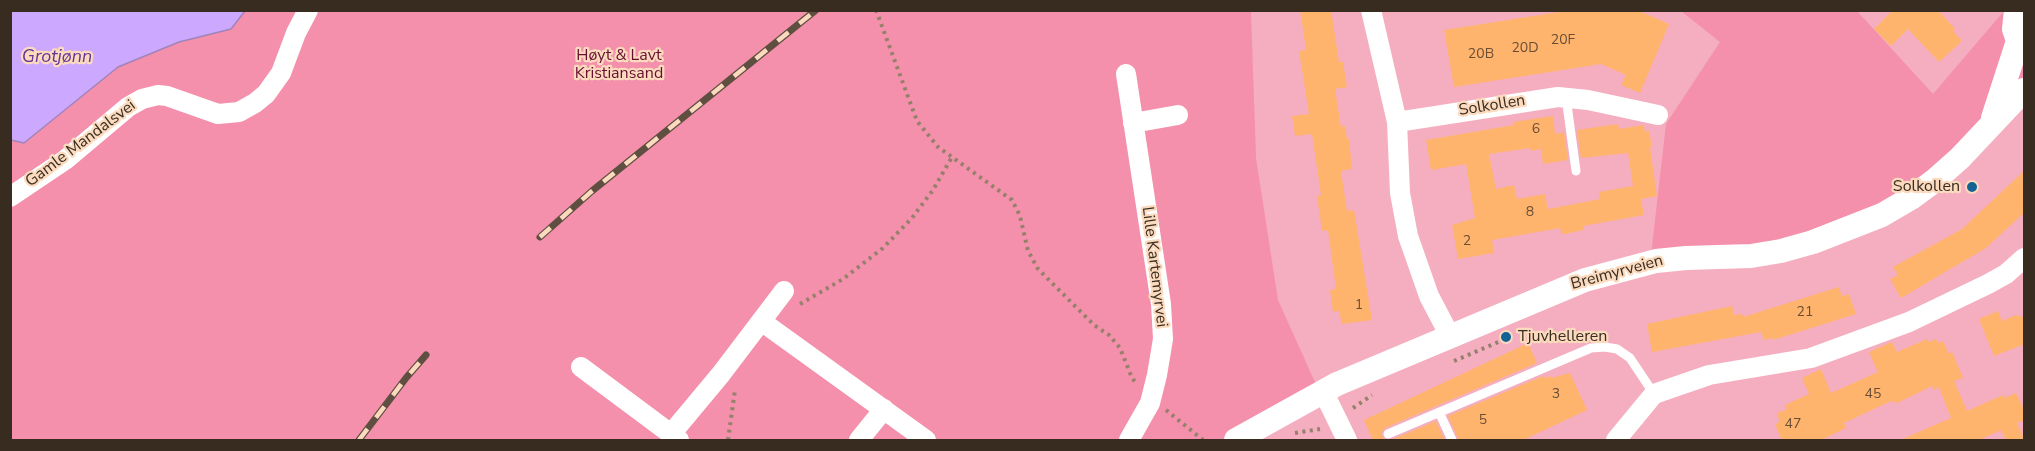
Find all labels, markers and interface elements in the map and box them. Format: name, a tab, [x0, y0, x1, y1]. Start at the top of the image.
house number: 20F	[1551, 33, 1575, 49]
house number: 20D	[1511, 41, 1539, 57]
park label: Høyt & Lavt Kristiansand	[575, 46, 663, 84]
water label: Grotjønn	[22, 47, 92, 69]
house number: 20B	[1468, 47, 1494, 63]
street label: Solkollen	[1457, 91, 1527, 121]
street label: Gamle Mandalsvei	[22, 96, 140, 192]
house number: 6	[1532, 122, 1540, 138]
place label: Solkollen	[1893, 177, 1960, 197]
marker: Solkollen	[1965, 180, 1979, 194]
house number: 8	[1526, 205, 1534, 221]
street label: Lille Kartemyrvei	[1137, 206, 1171, 328]
house number: 2	[1463, 234, 1471, 250]
street label: Breimyrveien	[1569, 251, 1665, 295]
house number: 1	[1355, 298, 1363, 314]
house number: 21	[1797, 305, 1813, 321]
place label: Tjuvhelleren	[1518, 327, 1607, 347]
marker: Tjuvhelleren	[1499, 330, 1513, 344]
house number: 3	[1552, 387, 1560, 403]
house number: 45	[1865, 387, 1881, 403]
house number: 5	[1479, 413, 1487, 429]
house number: 47	[1785, 417, 1801, 433]

